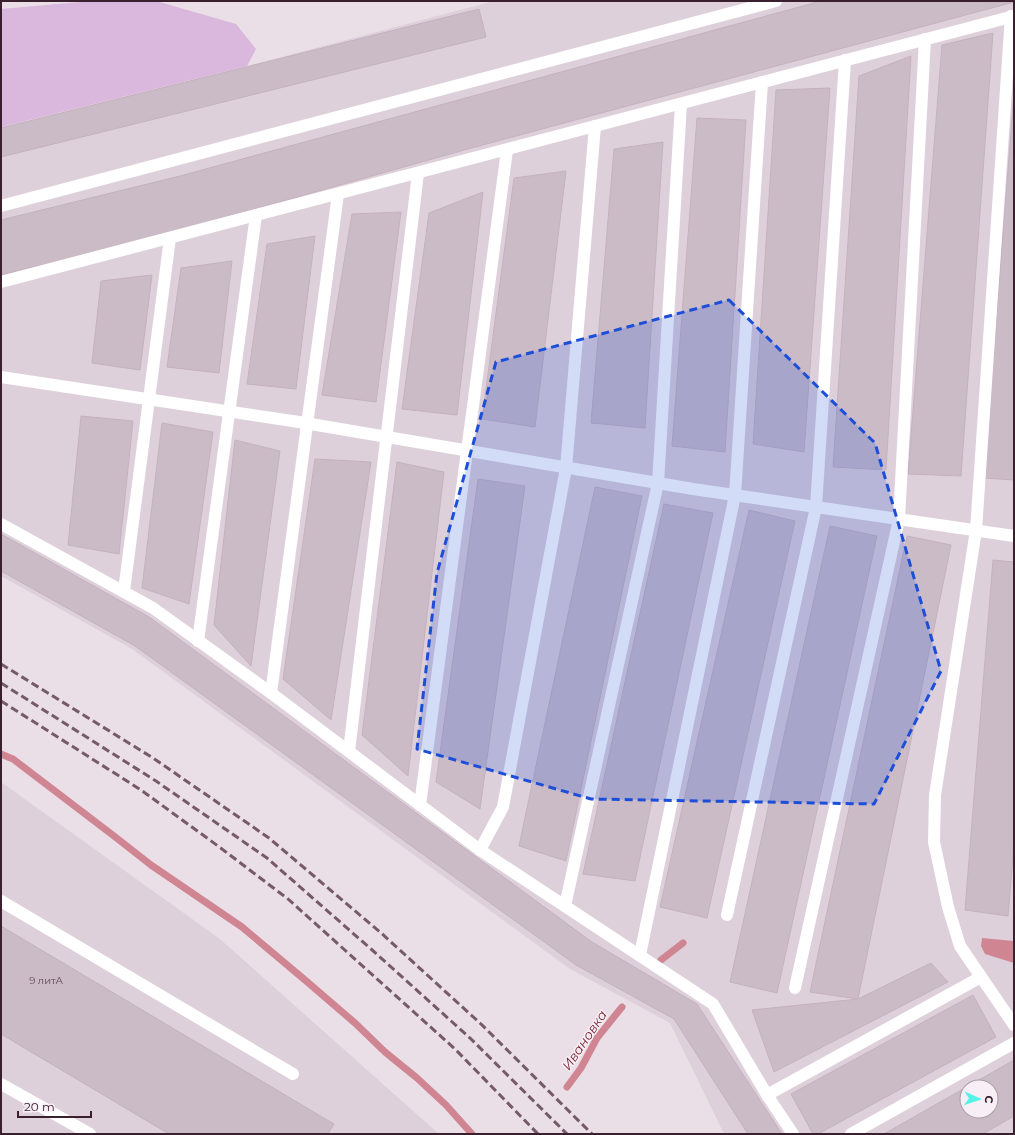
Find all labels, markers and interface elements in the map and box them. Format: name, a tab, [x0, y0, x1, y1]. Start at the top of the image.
house number: 9 литА	[29, 974, 63, 987]
water label: Ивановка	[558, 1007, 610, 1073]
north arrow	[959, 1079, 999, 1119]
scale bar	[18, 1093, 91, 1119]
text: С	[982, 1095, 996, 1104]
text: 20 m	[24, 1099, 55, 1114]

